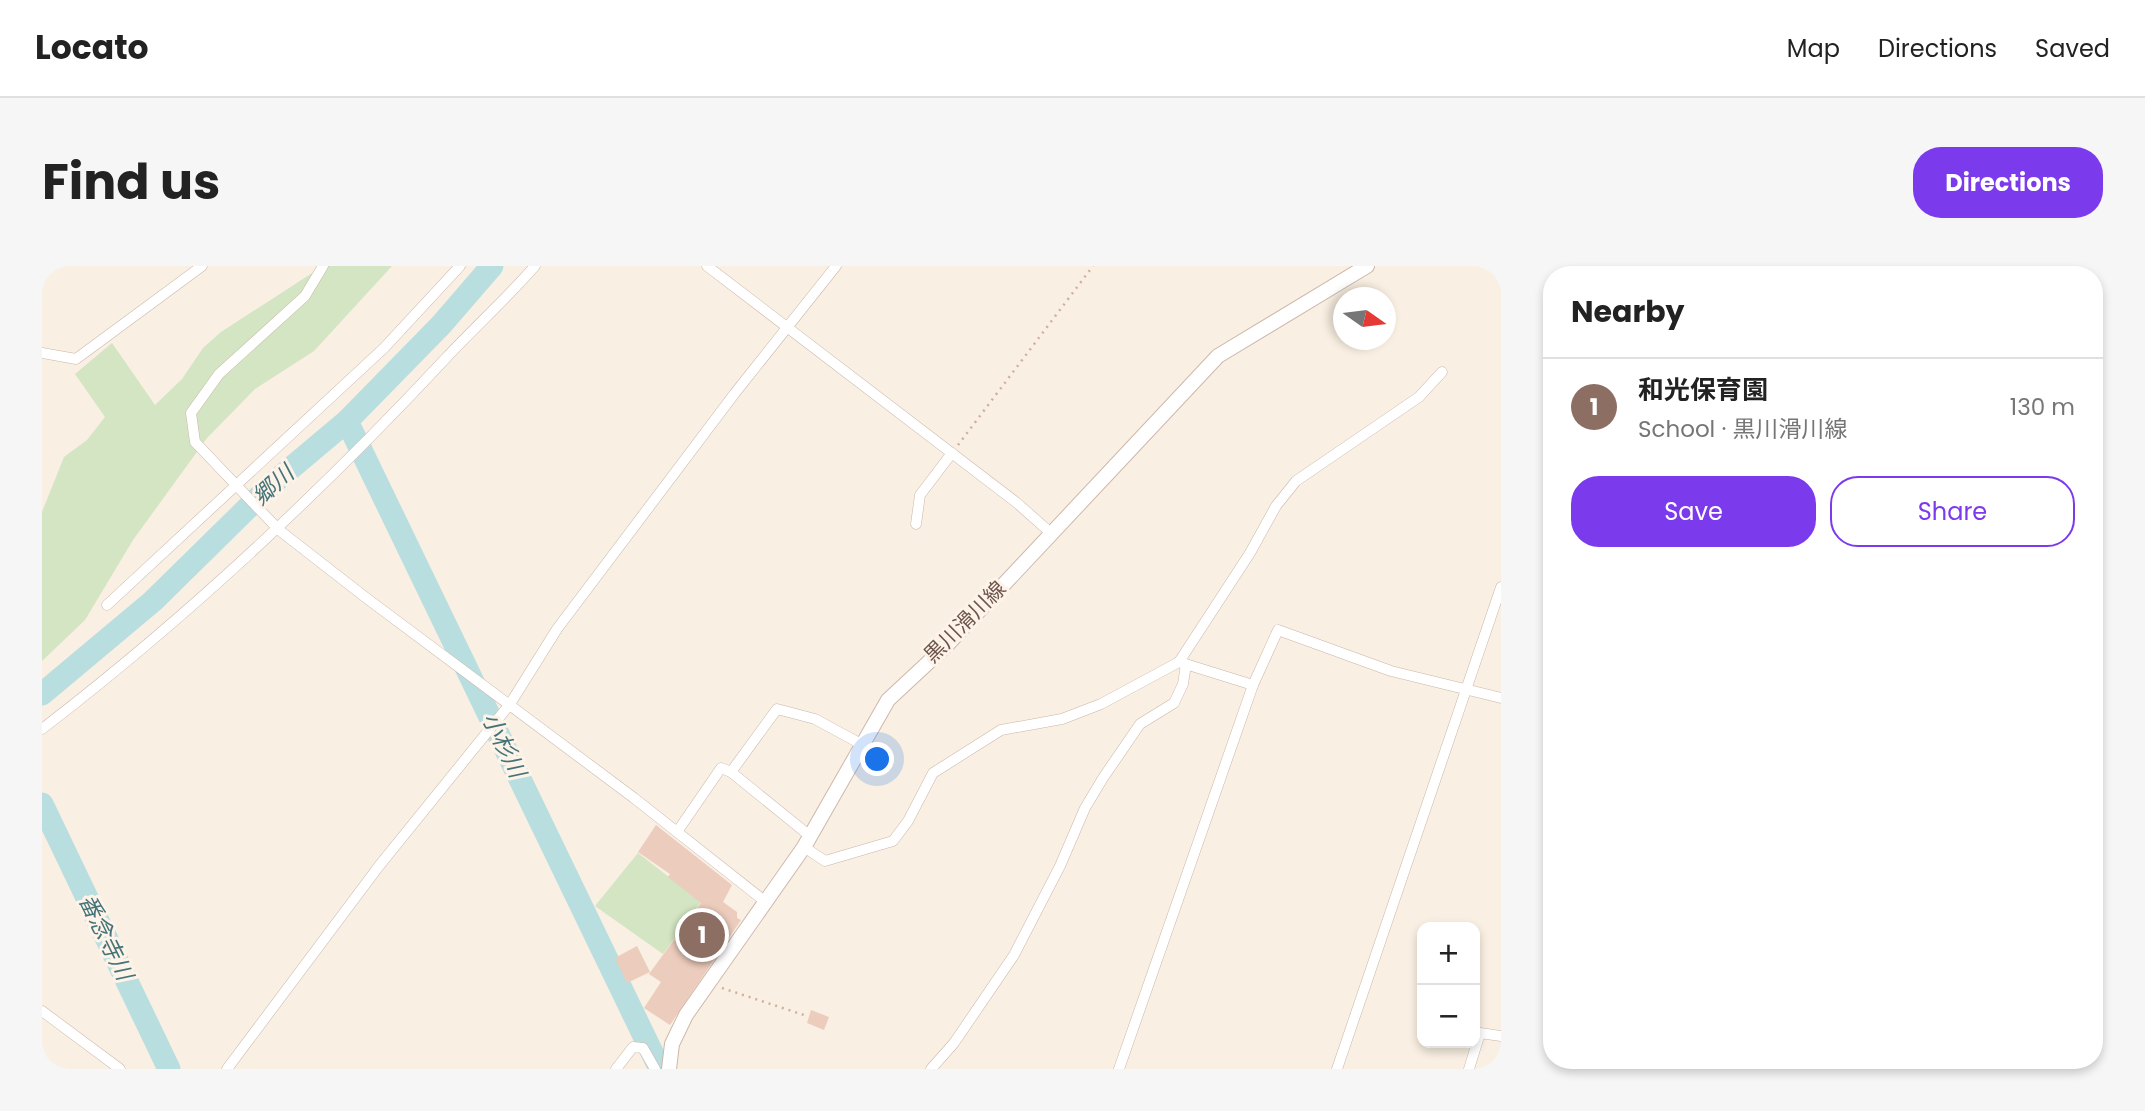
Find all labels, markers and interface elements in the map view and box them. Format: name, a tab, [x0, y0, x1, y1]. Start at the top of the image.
text: Locato	[35, 24, 149, 71]
text: Map	[1787, 32, 1840, 65]
text: Directions	[1878, 32, 1997, 65]
text: Saved	[2035, 32, 2110, 65]
button: Directions	[1913, 147, 2103, 218]
text: Find us	[42, 148, 220, 216]
north arrow	[1333, 287, 1396, 350]
text: Nearby	[1571, 290, 1685, 333]
text: 和光保育園	[1638, 372, 1768, 408]
text: 1	[1590, 391, 1598, 423]
text: 130 m	[2010, 391, 2075, 423]
text: School · 黒川滑川線	[1638, 413, 1847, 445]
water label: 郷川	[245, 456, 303, 512]
button: Save	[1571, 476, 1816, 547]
button: Share	[1830, 476, 2075, 547]
street label: 黒川滑川線	[917, 574, 1012, 669]
water label: 小杉川	[474, 707, 535, 786]
your location	[860, 742, 894, 776]
water label: 番念寺川	[71, 889, 142, 988]
pin: 1	[679, 909, 725, 961]
map controls	[1417, 922, 1480, 1048]
button: +	[1417, 922, 1480, 985]
button: −	[1417, 985, 1480, 1048]

